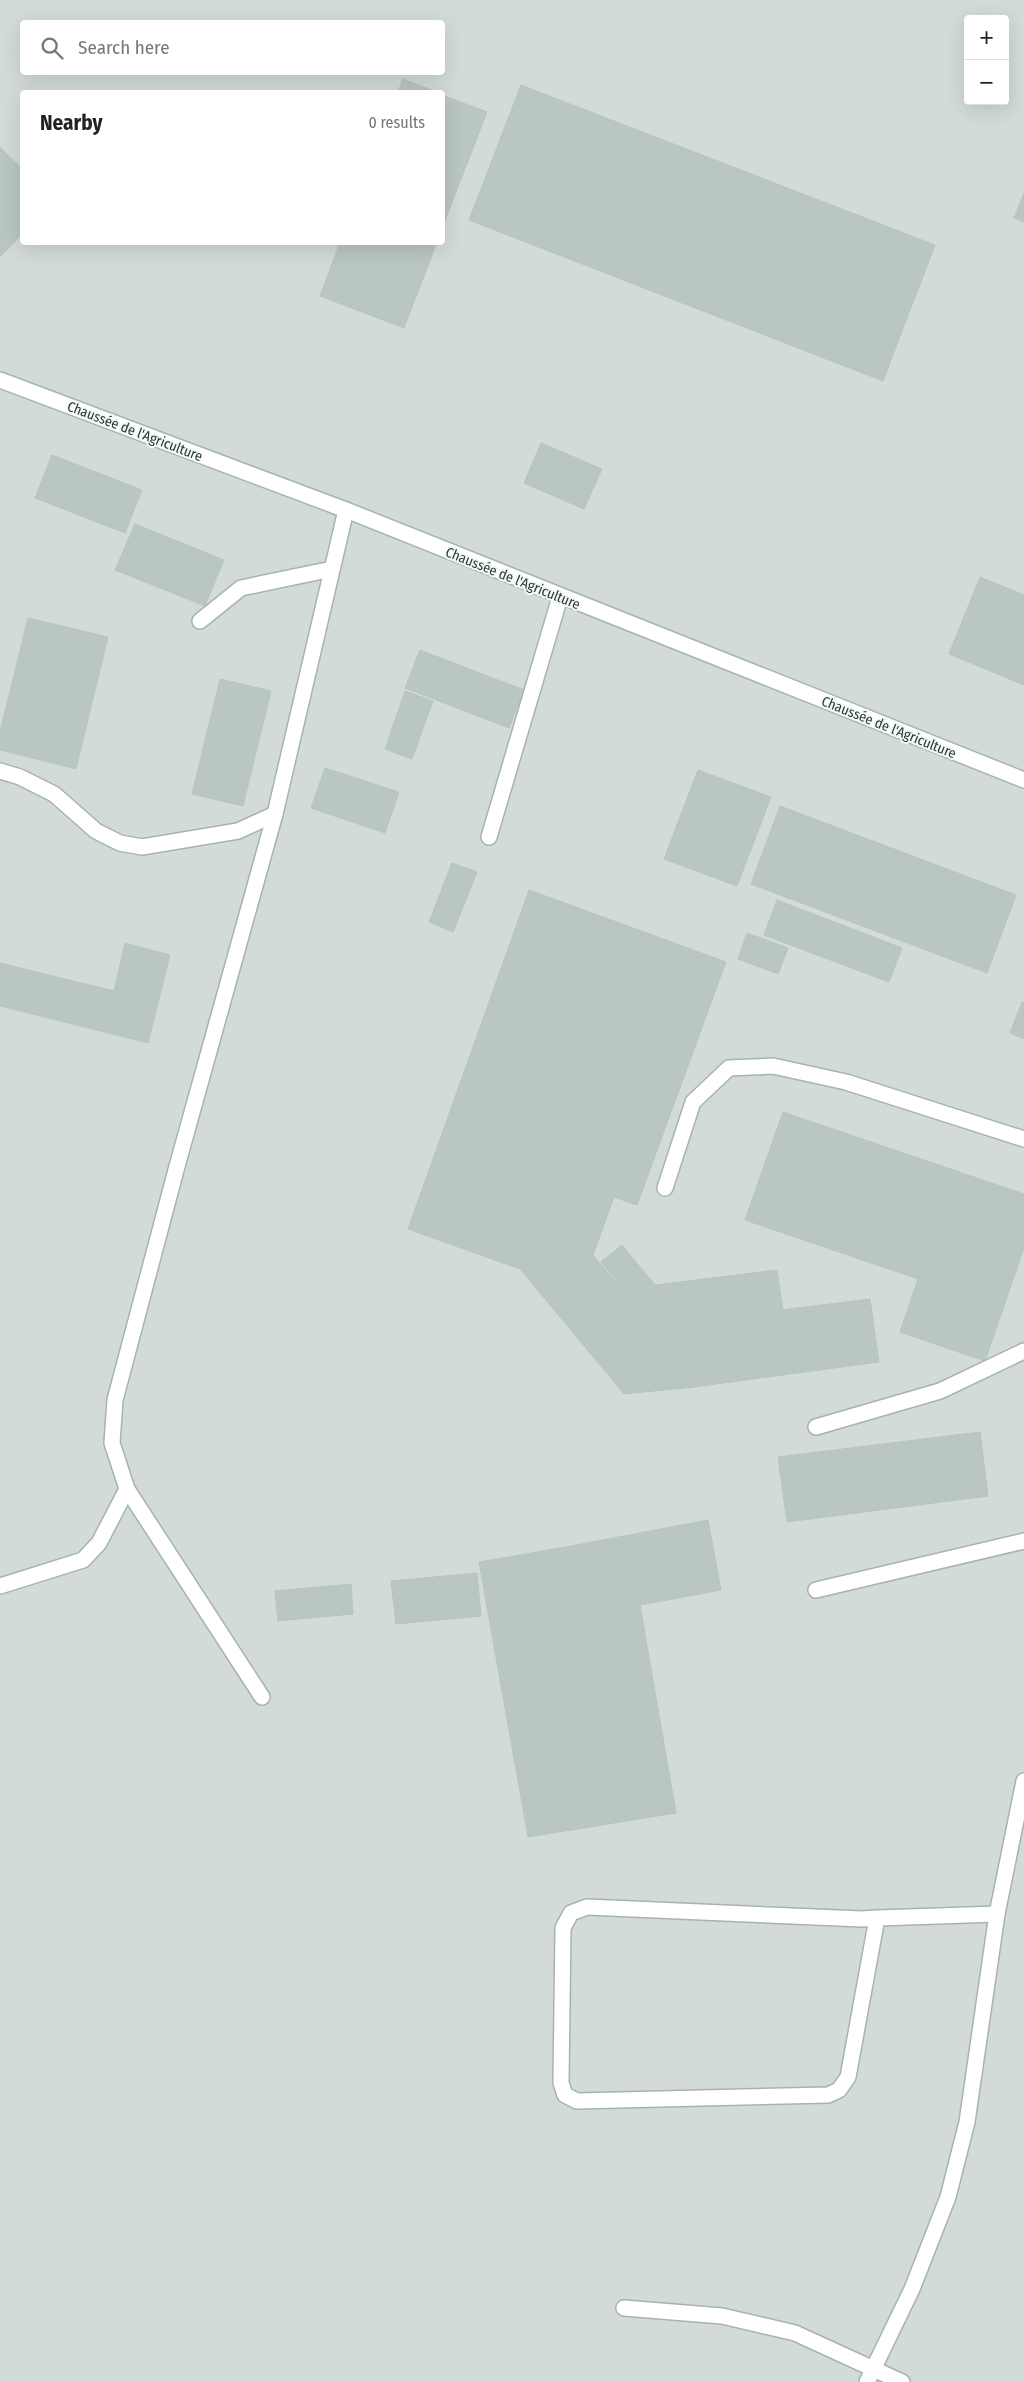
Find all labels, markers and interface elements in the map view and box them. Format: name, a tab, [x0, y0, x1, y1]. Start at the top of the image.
map controls	[964, 15, 1009, 105]
button: +	[964, 15, 1009, 60]
search box	[20, 20, 445, 75]
icon: search	[38, 34, 66, 62]
text: Search here	[78, 36, 170, 59]
button: −	[964, 60, 1009, 105]
text: Nearby	[40, 110, 102, 136]
text: 0 results	[368, 113, 425, 132]
street label: Chaussée de l'Agriculture	[65, 398, 205, 465]
street label: Chaussée de l'Agriculture	[443, 544, 583, 613]
street label: Chaussée de l'Agriculture	[819, 693, 959, 762]

